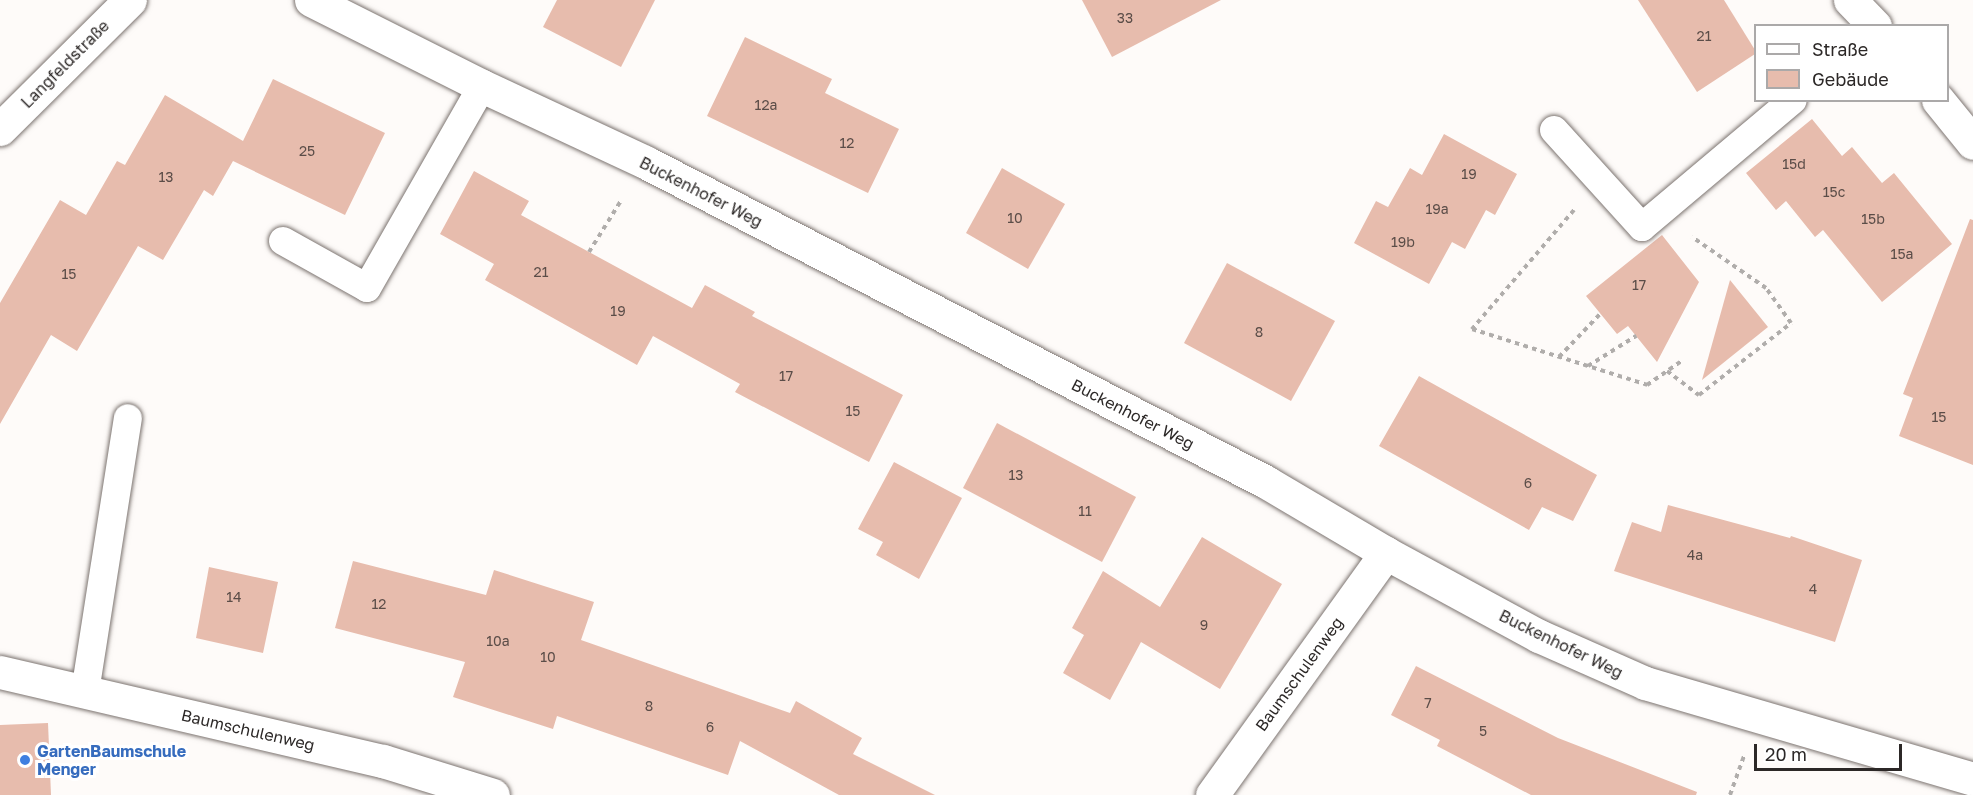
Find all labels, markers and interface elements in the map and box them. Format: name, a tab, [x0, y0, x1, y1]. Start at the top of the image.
house number: 33	[1117, 10, 1133, 26]
street label: Langfeldstraße	[17, 16, 113, 112]
legend	[1754, 24, 1949, 102]
house number: 21	[1697, 28, 1711, 44]
text: Straße	[1812, 38, 1868, 60]
text: Gebäude	[1812, 68, 1889, 90]
house number: 12a	[755, 97, 777, 113]
house number: 12	[840, 135, 854, 151]
house number: 25	[299, 143, 315, 159]
street label: Buckenhofer Weg	[636, 153, 766, 231]
house number: 15d	[1782, 156, 1806, 172]
house number: 19	[1461, 166, 1477, 182]
house number: 13	[159, 169, 173, 185]
house number: 15c	[1823, 184, 1845, 200]
house number: 19a	[1425, 201, 1449, 217]
house number: 10	[1007, 210, 1023, 226]
house number: 15b	[1861, 211, 1885, 227]
house number: 19b	[1391, 234, 1415, 250]
house number: 15a	[1891, 246, 1913, 262]
house number: 21	[534, 264, 548, 280]
house number: 15	[62, 266, 76, 282]
house number: 17	[1632, 277, 1646, 293]
house number: 19	[610, 303, 626, 319]
house number: 8	[1255, 324, 1263, 340]
house number: 17	[779, 368, 793, 384]
street label: Buckenhofer Weg	[1068, 375, 1198, 453]
house number: 15	[846, 403, 860, 419]
house number: 15	[1932, 409, 1946, 425]
house number: 13	[1009, 467, 1023, 483]
house number: 6	[1524, 475, 1532, 491]
house number: 11	[1078, 503, 1092, 519]
house number: 4a	[1687, 547, 1703, 563]
house number: 4	[1809, 581, 1817, 597]
house number: 14	[226, 589, 242, 605]
house number: 12	[372, 596, 386, 612]
street label: Buckenhofer Weg	[1496, 606, 1626, 682]
street label: Baumschulenweg	[1251, 613, 1347, 735]
house number: 9	[1200, 617, 1208, 633]
house number: 10a	[486, 633, 510, 649]
house number: 10	[540, 649, 556, 665]
house number: 7	[1424, 695, 1432, 711]
house number: 8	[645, 698, 653, 714]
street label: Baumschulenweg	[180, 705, 316, 755]
house number: 6	[706, 719, 714, 735]
house number: 5	[1479, 723, 1487, 739]
scale bar	[1757, 732, 1906, 770]
place label: GartenBaumschule Menger	[37, 741, 186, 779]
text: 20 m	[1765, 743, 1807, 765]
marker: GartenBaumschule Menger	[18, 753, 32, 767]

